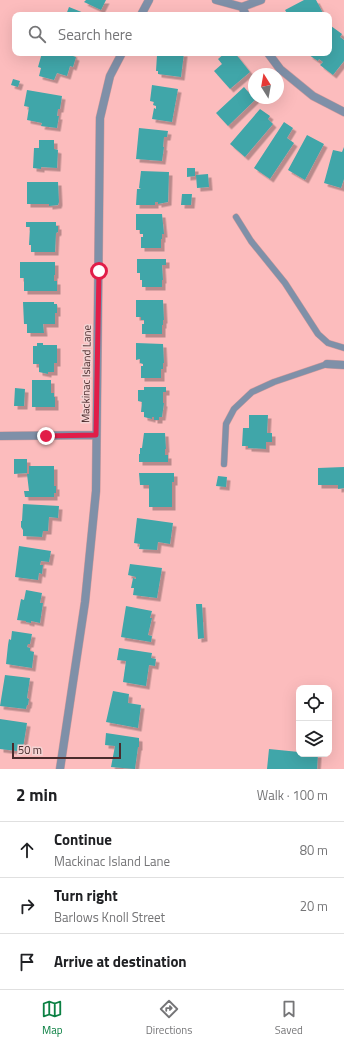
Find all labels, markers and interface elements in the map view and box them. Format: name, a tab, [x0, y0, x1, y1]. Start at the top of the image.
search box	[12, 12, 332, 56]
icon: search	[26, 23, 48, 45]
text: Search here	[58, 23, 132, 46]
north arrow	[248, 68, 284, 104]
route start	[90, 262, 108, 280]
street label: Mackinac Island Lane	[77, 324, 95, 423]
route end	[37, 427, 55, 445]
map controls	[296, 685, 332, 757]
button: locate	[296, 685, 332, 721]
button: layers	[296, 721, 332, 757]
scale bar	[12, 741, 121, 760]
text: 50 m	[18, 742, 42, 758]
text: 2 min	[16, 782, 57, 808]
text: Walk · 100 m	[257, 785, 328, 805]
text: Continue	[54, 828, 112, 851]
icon: ahead	[16, 839, 38, 861]
text: 80 m	[300, 840, 328, 860]
text: Mackinac Island Lane	[54, 851, 170, 871]
text: Turn right	[54, 884, 118, 907]
icon: right	[16, 895, 38, 917]
text: 20 m	[300, 896, 328, 916]
text: Barlows Knoll Street	[54, 907, 165, 927]
text: Arrive at destination	[54, 950, 187, 973]
icon: arrive	[16, 951, 38, 973]
tab: Map	[41, 998, 63, 1038]
tab: Directions	[146, 998, 192, 1038]
tab: Saved	[275, 998, 303, 1038]

